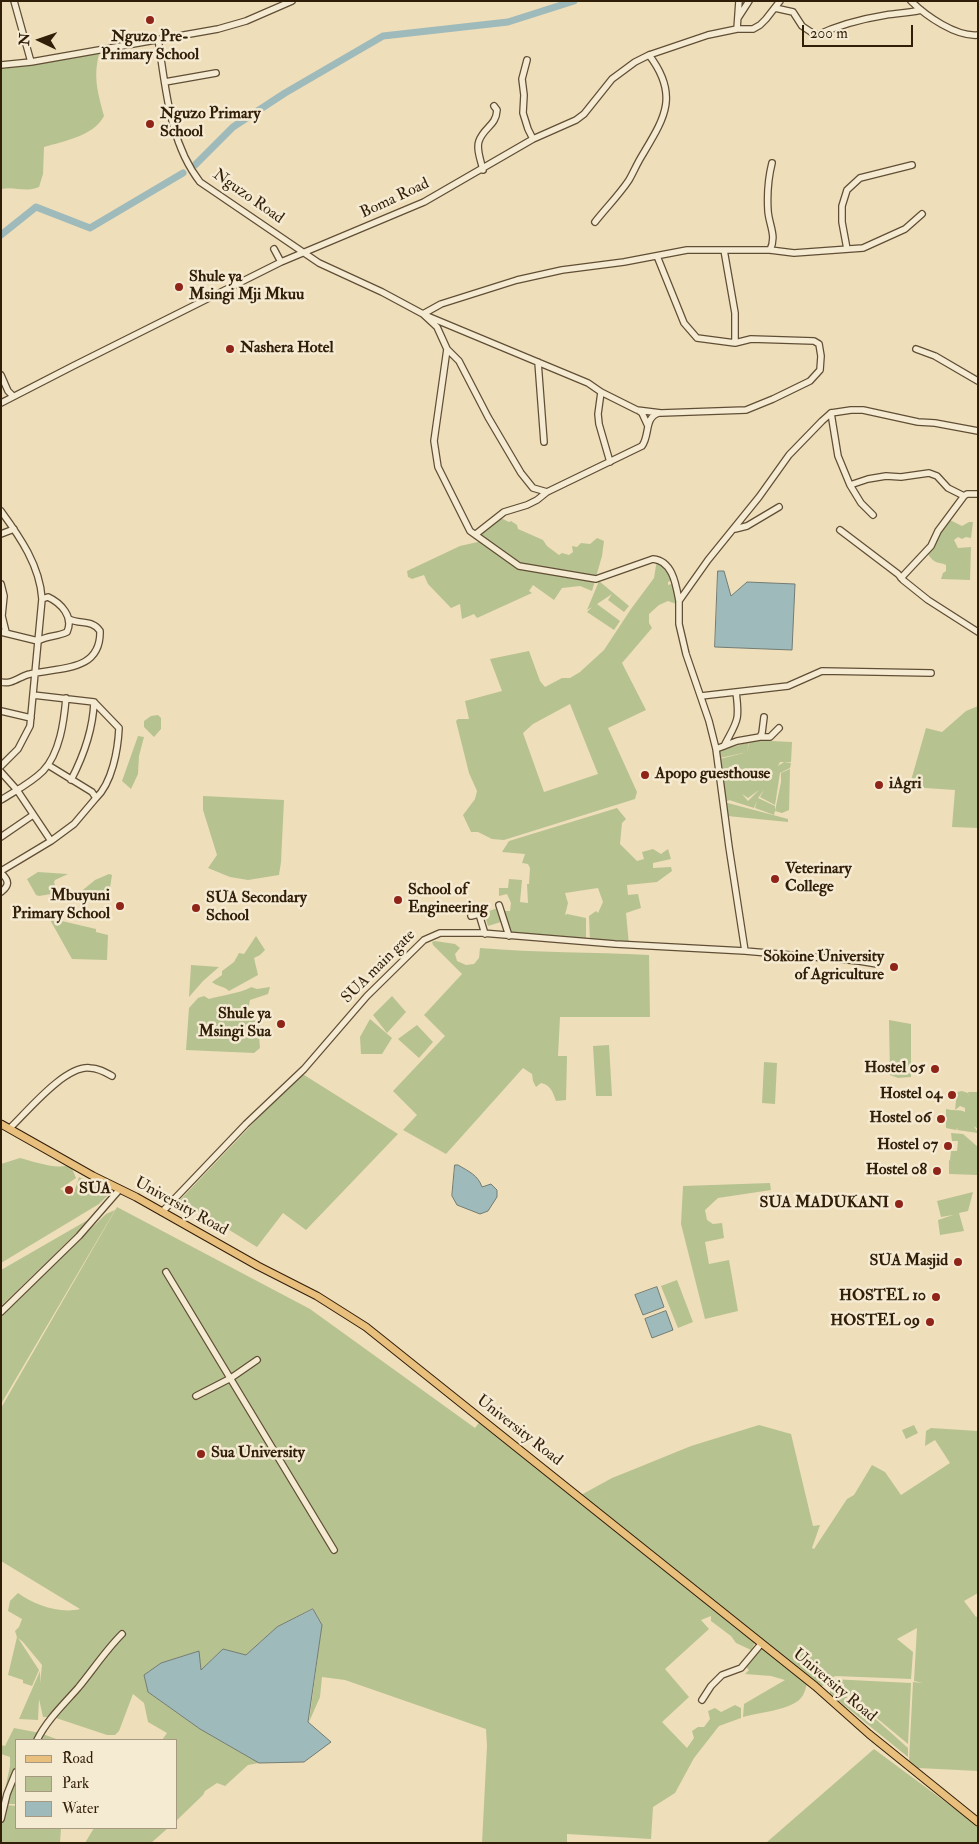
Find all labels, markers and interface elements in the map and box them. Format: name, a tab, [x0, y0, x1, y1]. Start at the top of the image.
marker: Nguzo Pre- Primary School	[144, 14, 156, 26]
north arrow	[15, 15, 65, 65]
scale bar	[804, 15, 915, 47]
text: 200 m	[810, 24, 848, 43]
place label: Nguzo Pre- Primary School	[101, 28, 199, 66]
text: N	[16, 32, 33, 46]
place label: Nguzo Primary School	[160, 105, 260, 143]
marker: Nguzo Primary School	[144, 118, 156, 130]
street label: Nguzo Road	[209, 165, 287, 229]
street label: Boma Road	[357, 175, 433, 223]
place label: Shule ya Msingi Mji Mkuu	[189, 268, 304, 306]
marker: Shule ya Msingi Mji Mkuu	[173, 281, 185, 293]
place label: Nashera Hotel	[240, 339, 334, 359]
marker: Nashera Hotel	[224, 343, 236, 355]
place label: Apopo guesthouse	[655, 765, 770, 785]
marker: Apopo guesthouse	[639, 769, 651, 781]
place label: iAgri	[889, 775, 922, 795]
marker: iAgri	[873, 779, 885, 791]
place label: Veterinary College	[785, 860, 852, 898]
marker: Veterinary College	[769, 873, 781, 885]
place label: School of Engineering	[408, 881, 488, 919]
place label: Mbuyuni Primary School	[12, 887, 110, 925]
place label: SUA Secondary School	[206, 889, 307, 927]
marker: School of Engineering	[392, 894, 404, 906]
marker: Mbuyuni Primary School	[114, 900, 126, 912]
marker: SUA Secondary School	[190, 902, 202, 914]
street label: SUA main gate	[338, 926, 420, 1008]
place label: Sokoine University of Agriculture	[763, 948, 884, 986]
marker: Sokoine University of Agriculture	[888, 961, 900, 973]
place label: Shule ya Msingi Sua	[198, 1005, 271, 1043]
marker: Shule ya Msingi Sua	[275, 1018, 287, 1030]
place label: Hostel 05	[864, 1059, 925, 1079]
marker: Hostel 05	[929, 1063, 941, 1075]
place label: Hostel 04	[880, 1085, 942, 1105]
marker: Hostel 04	[946, 1089, 958, 1101]
place label: Hostel 06	[869, 1109, 931, 1129]
marker: Hostel 06	[935, 1113, 947, 1125]
place label: Hostel 07	[877, 1136, 938, 1156]
marker: Hostel 07	[942, 1140, 954, 1152]
place label: Hostel 08	[866, 1161, 927, 1181]
marker: Hostel 08	[931, 1165, 943, 1177]
street label: University Road	[131, 1174, 231, 1240]
place label: SUA	[79, 1180, 111, 1200]
marker: SUA	[63, 1184, 75, 1196]
place label: SUA MADUKANI	[760, 1194, 889, 1214]
marker: SUA MADUKANI	[893, 1198, 905, 1210]
place label: SUA Masjid	[869, 1252, 948, 1272]
marker: SUA Masjid	[952, 1256, 964, 1268]
place label: HOSTEL 10	[839, 1287, 926, 1307]
marker: HOSTEL 10	[930, 1291, 942, 1303]
place label: HOSTEL 09	[830, 1312, 920, 1332]
marker: HOSTEL 09	[924, 1316, 936, 1328]
street label: University Road	[472, 1392, 566, 1470]
place label: Sua University	[211, 1444, 305, 1464]
marker: Sua University	[195, 1448, 207, 1460]
street label: University Road	[788, 1645, 880, 1727]
legend	[15, 1739, 178, 1829]
text: Road	[62, 1749, 93, 1768]
text: Park	[62, 1774, 89, 1793]
text: Water	[62, 1799, 99, 1818]

